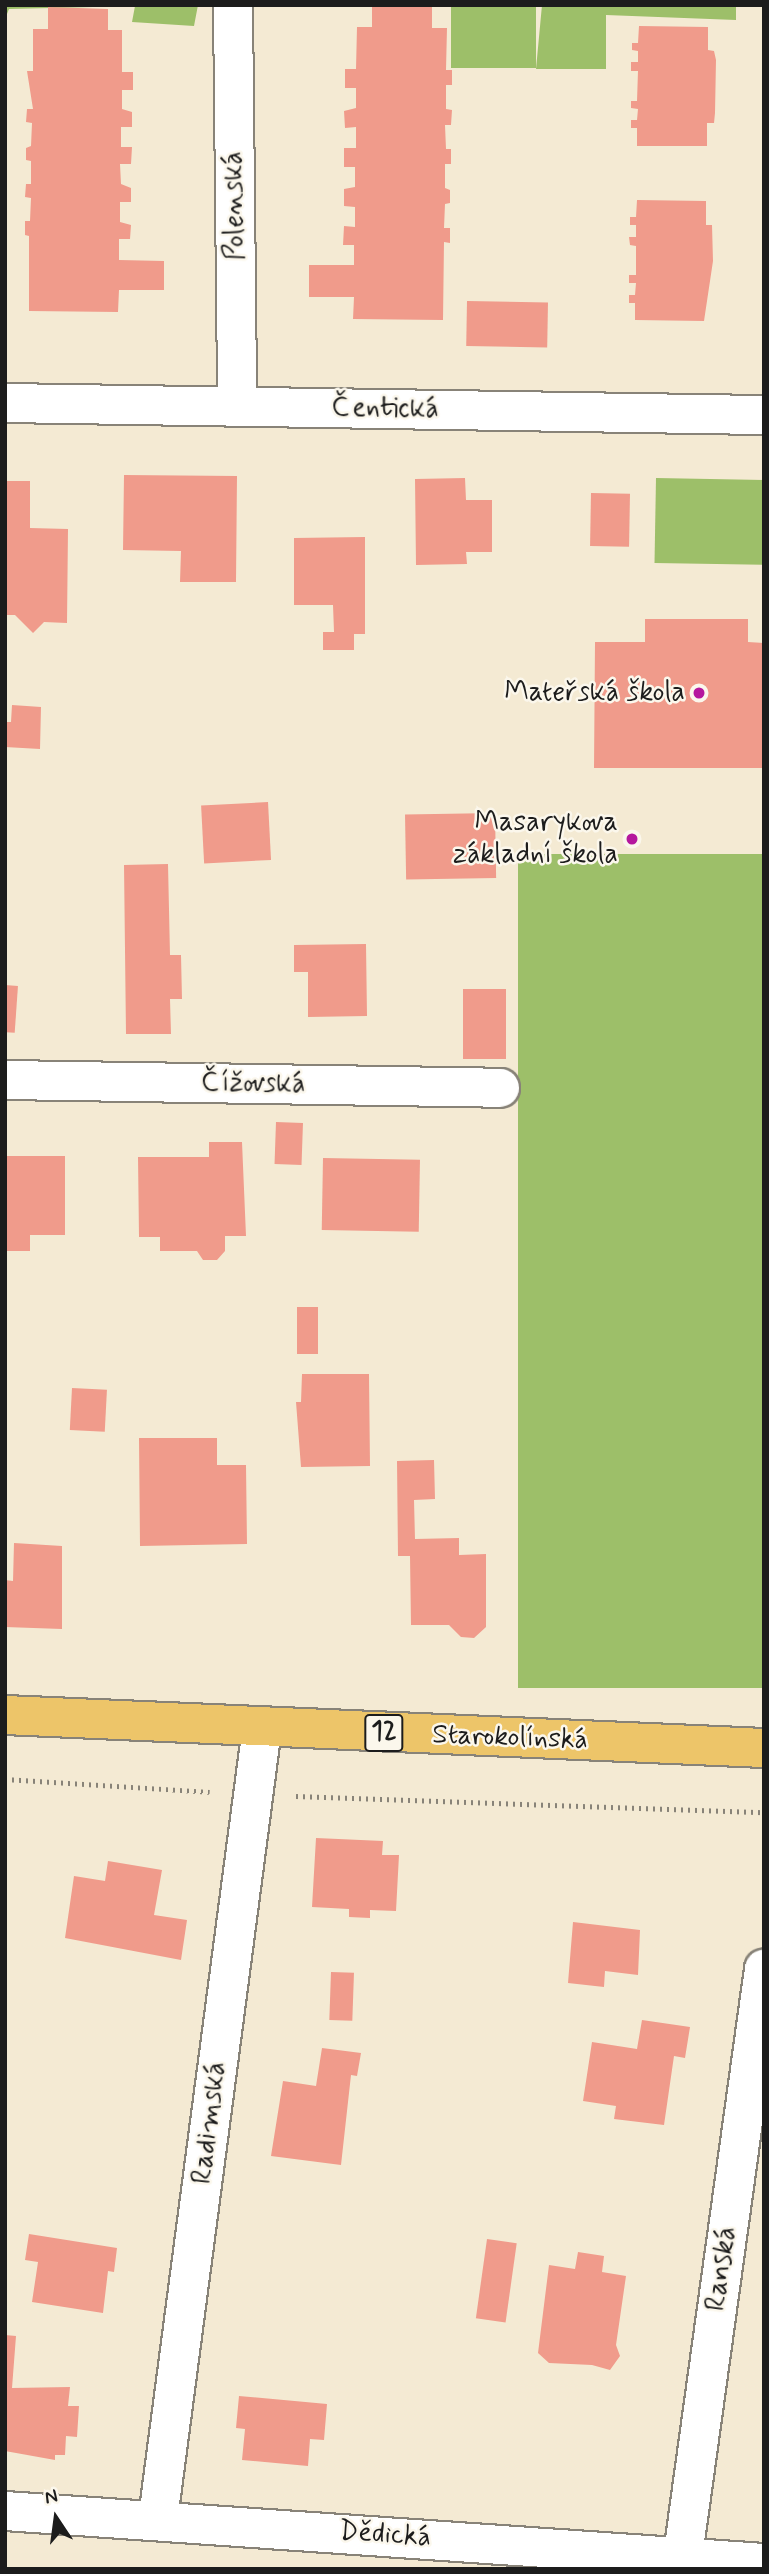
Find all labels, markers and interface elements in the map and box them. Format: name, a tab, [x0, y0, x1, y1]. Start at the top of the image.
street label: Polenská	[217, 151, 253, 261]
street label: Čentická	[331, 391, 439, 427]
place label: Mateřská škola	[504, 676, 685, 710]
marker: Mateřská škola	[691, 685, 707, 701]
place label: Masarykova základní škola	[453, 806, 618, 872]
marker: Masarykova základní škola	[624, 831, 640, 847]
street label: Čížovská	[200, 1066, 306, 1102]
road number: 12	[363, 1710, 405, 1756]
street label: Starokolínská	[432, 1718, 588, 1758]
street label: Radimská	[186, 2060, 234, 2186]
street label: Ranská	[699, 2225, 745, 2313]
north arrow	[21, 2483, 91, 2553]
text: N	[42, 2483, 60, 2511]
street label: Dědická	[338, 2515, 432, 2555]

